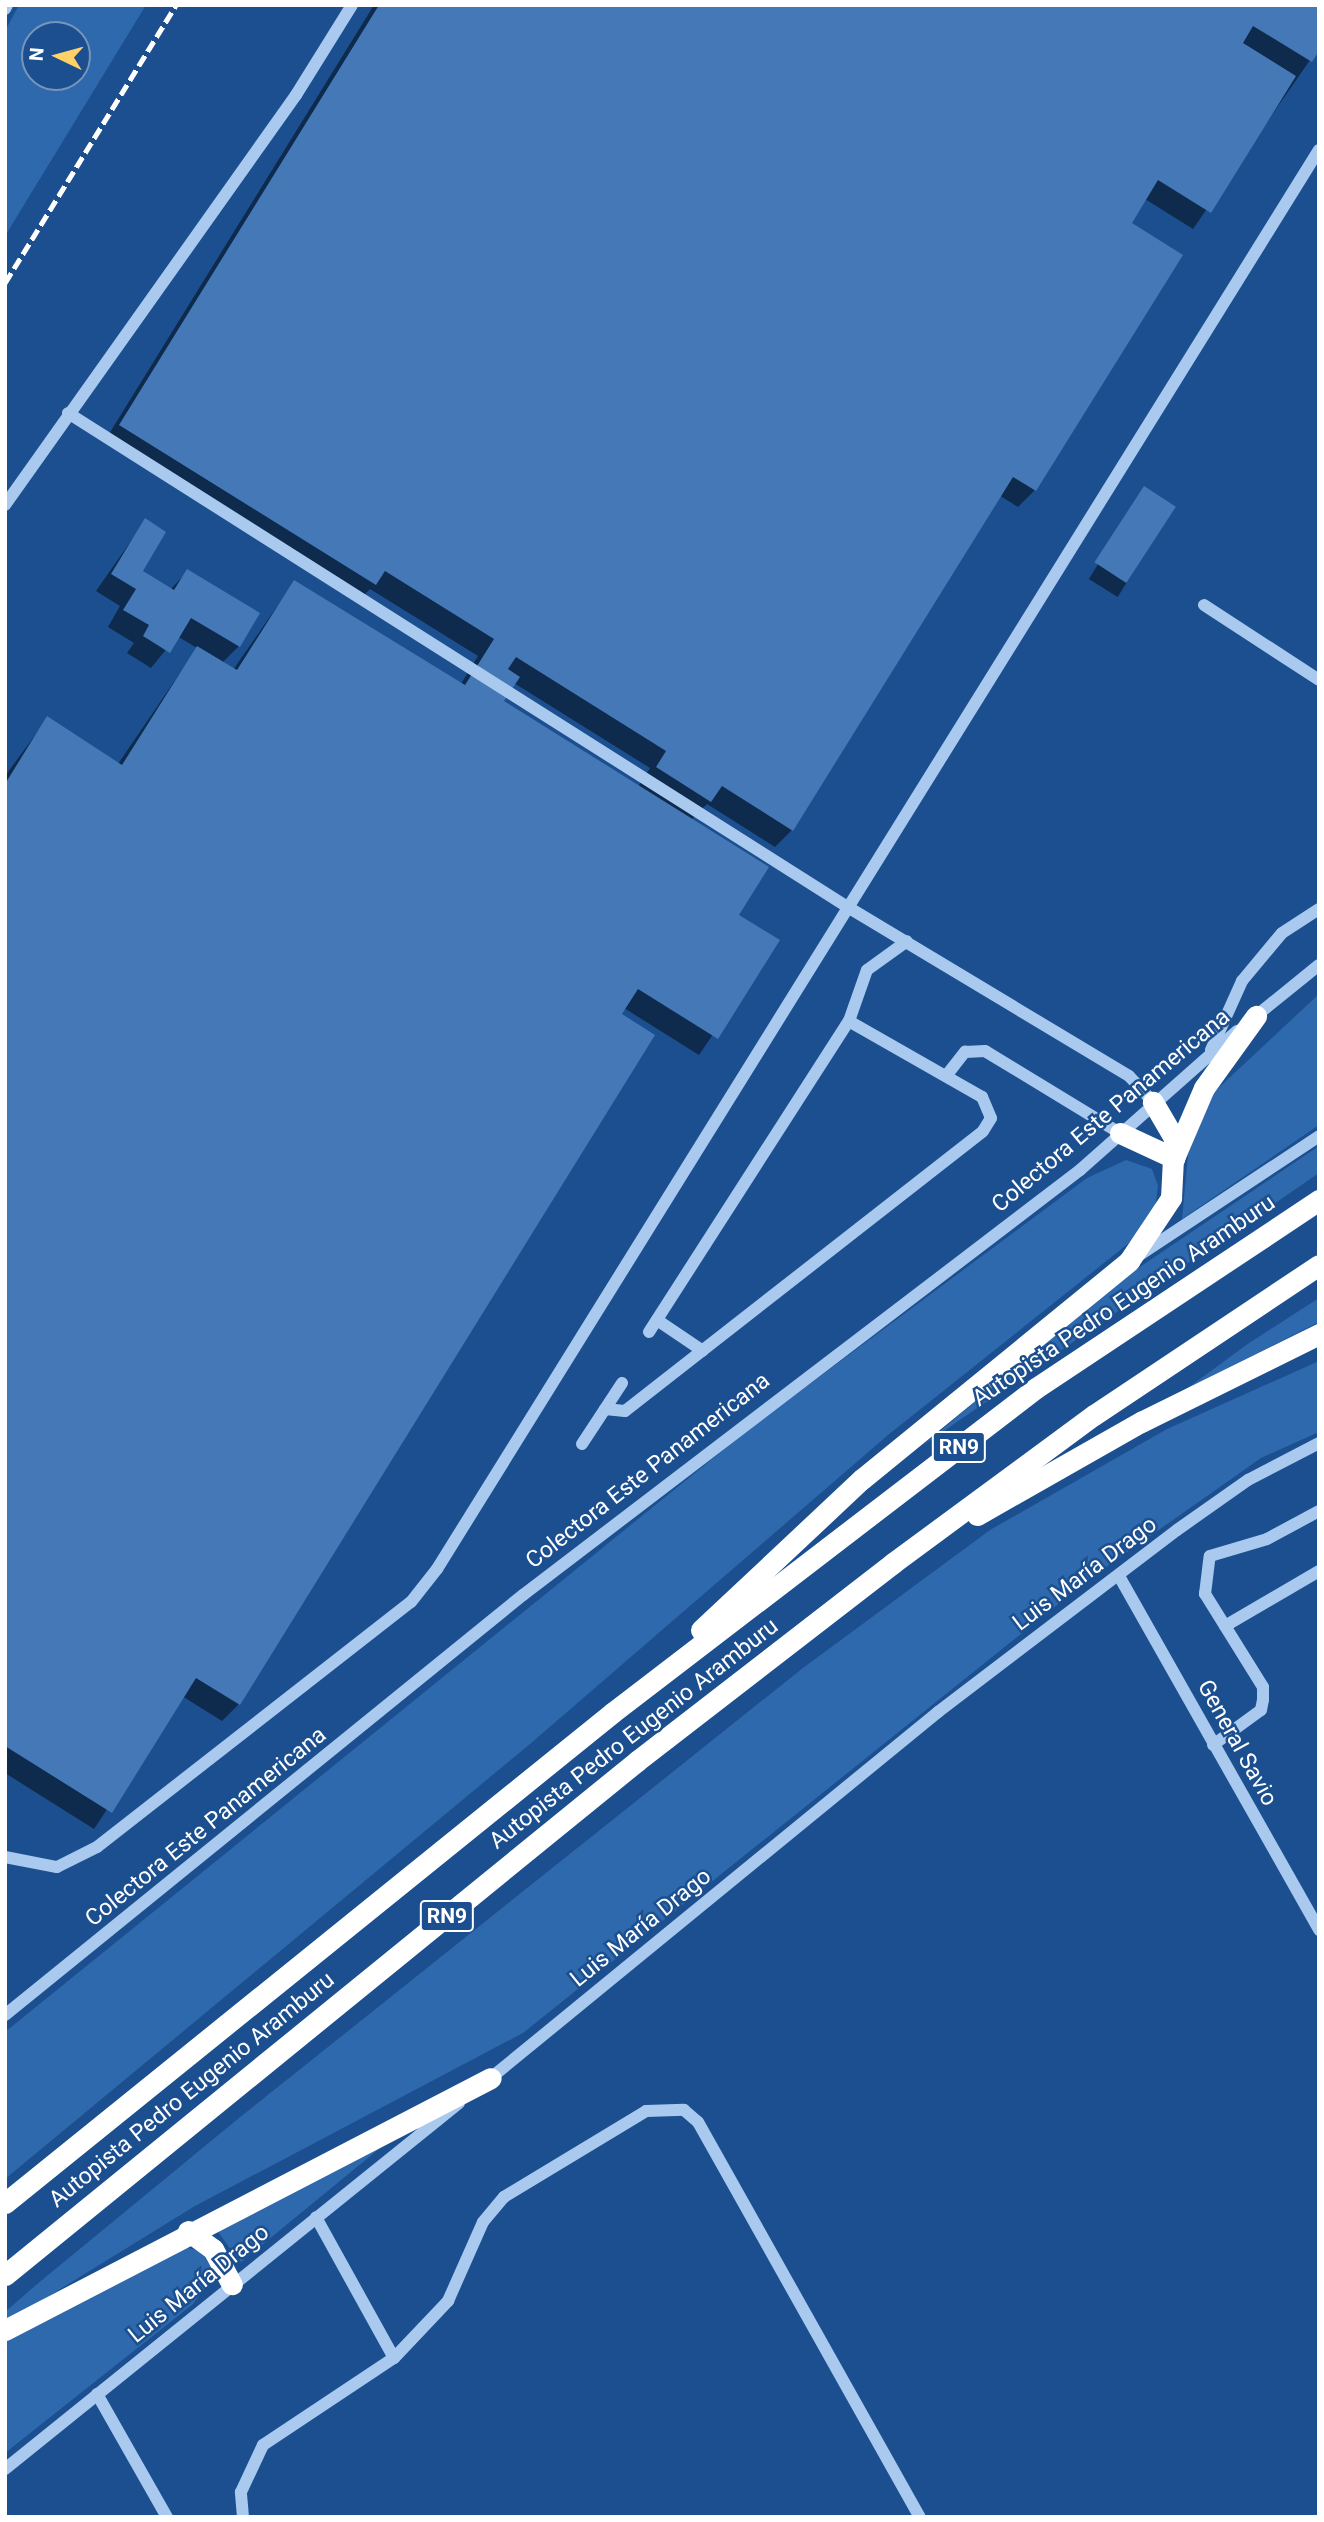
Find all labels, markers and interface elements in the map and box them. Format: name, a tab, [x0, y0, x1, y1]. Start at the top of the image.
north arrow	[21, 21, 91, 91]
text: N	[25, 47, 49, 62]
street label: Colectora Este Panamericana	[987, 1003, 1235, 1219]
street label: Autopista Pedro Eugenio Aramburu	[968, 1189, 1280, 1413]
street label: Colectora Este Panamericana	[521, 1367, 775, 1575]
road number: RN9	[931, 1430, 987, 1464]
street label: Luis María Drago	[1008, 1511, 1162, 1637]
street label: Autopista Pedro Eugenio Aramburu	[484, 1613, 784, 1855]
street label: General Savio	[1191, 1675, 1283, 1811]
street label: Colectora Este Panamericana	[80, 1721, 332, 1933]
street label: Luis María Drago	[565, 1863, 717, 1993]
road number: RN9	[419, 1898, 475, 1934]
street label: Autopista Pedro Eugenio Aramburu	[44, 1966, 340, 2214]
street label: Luis María Drago	[123, 2219, 275, 2349]

